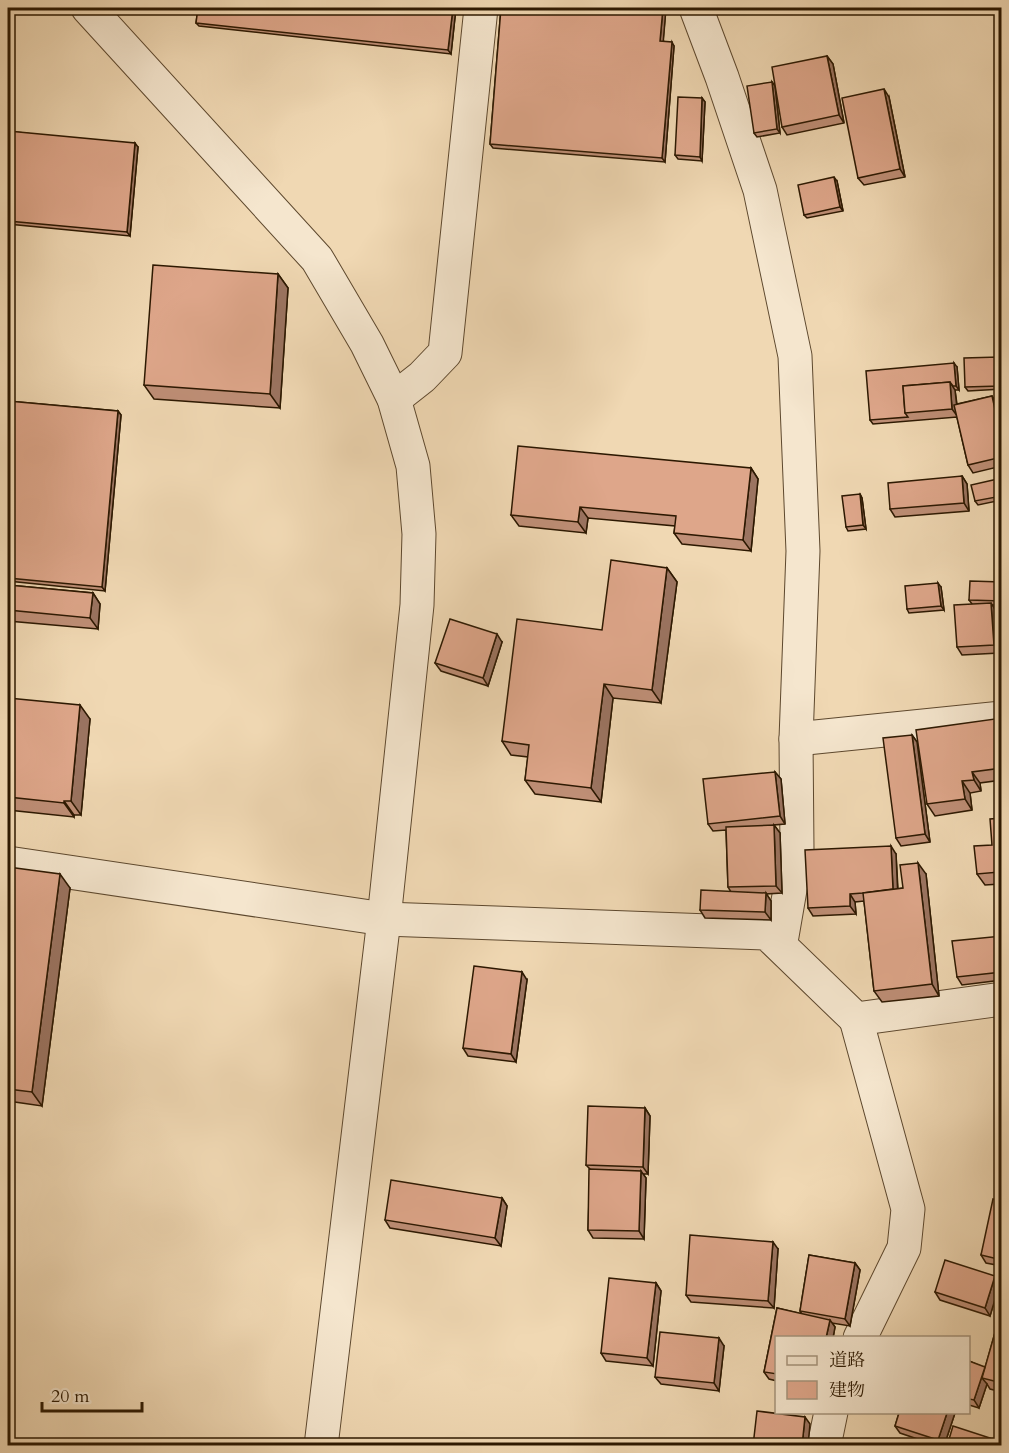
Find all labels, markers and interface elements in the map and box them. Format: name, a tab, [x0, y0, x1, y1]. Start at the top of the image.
legend	[775, 1336, 970, 1414]
text: 道路	[829, 1348, 865, 1373]
scale bar	[42, 1375, 142, 1413]
text: 建物	[829, 1378, 865, 1403]
text: 20 m	[51, 1384, 90, 1409]

